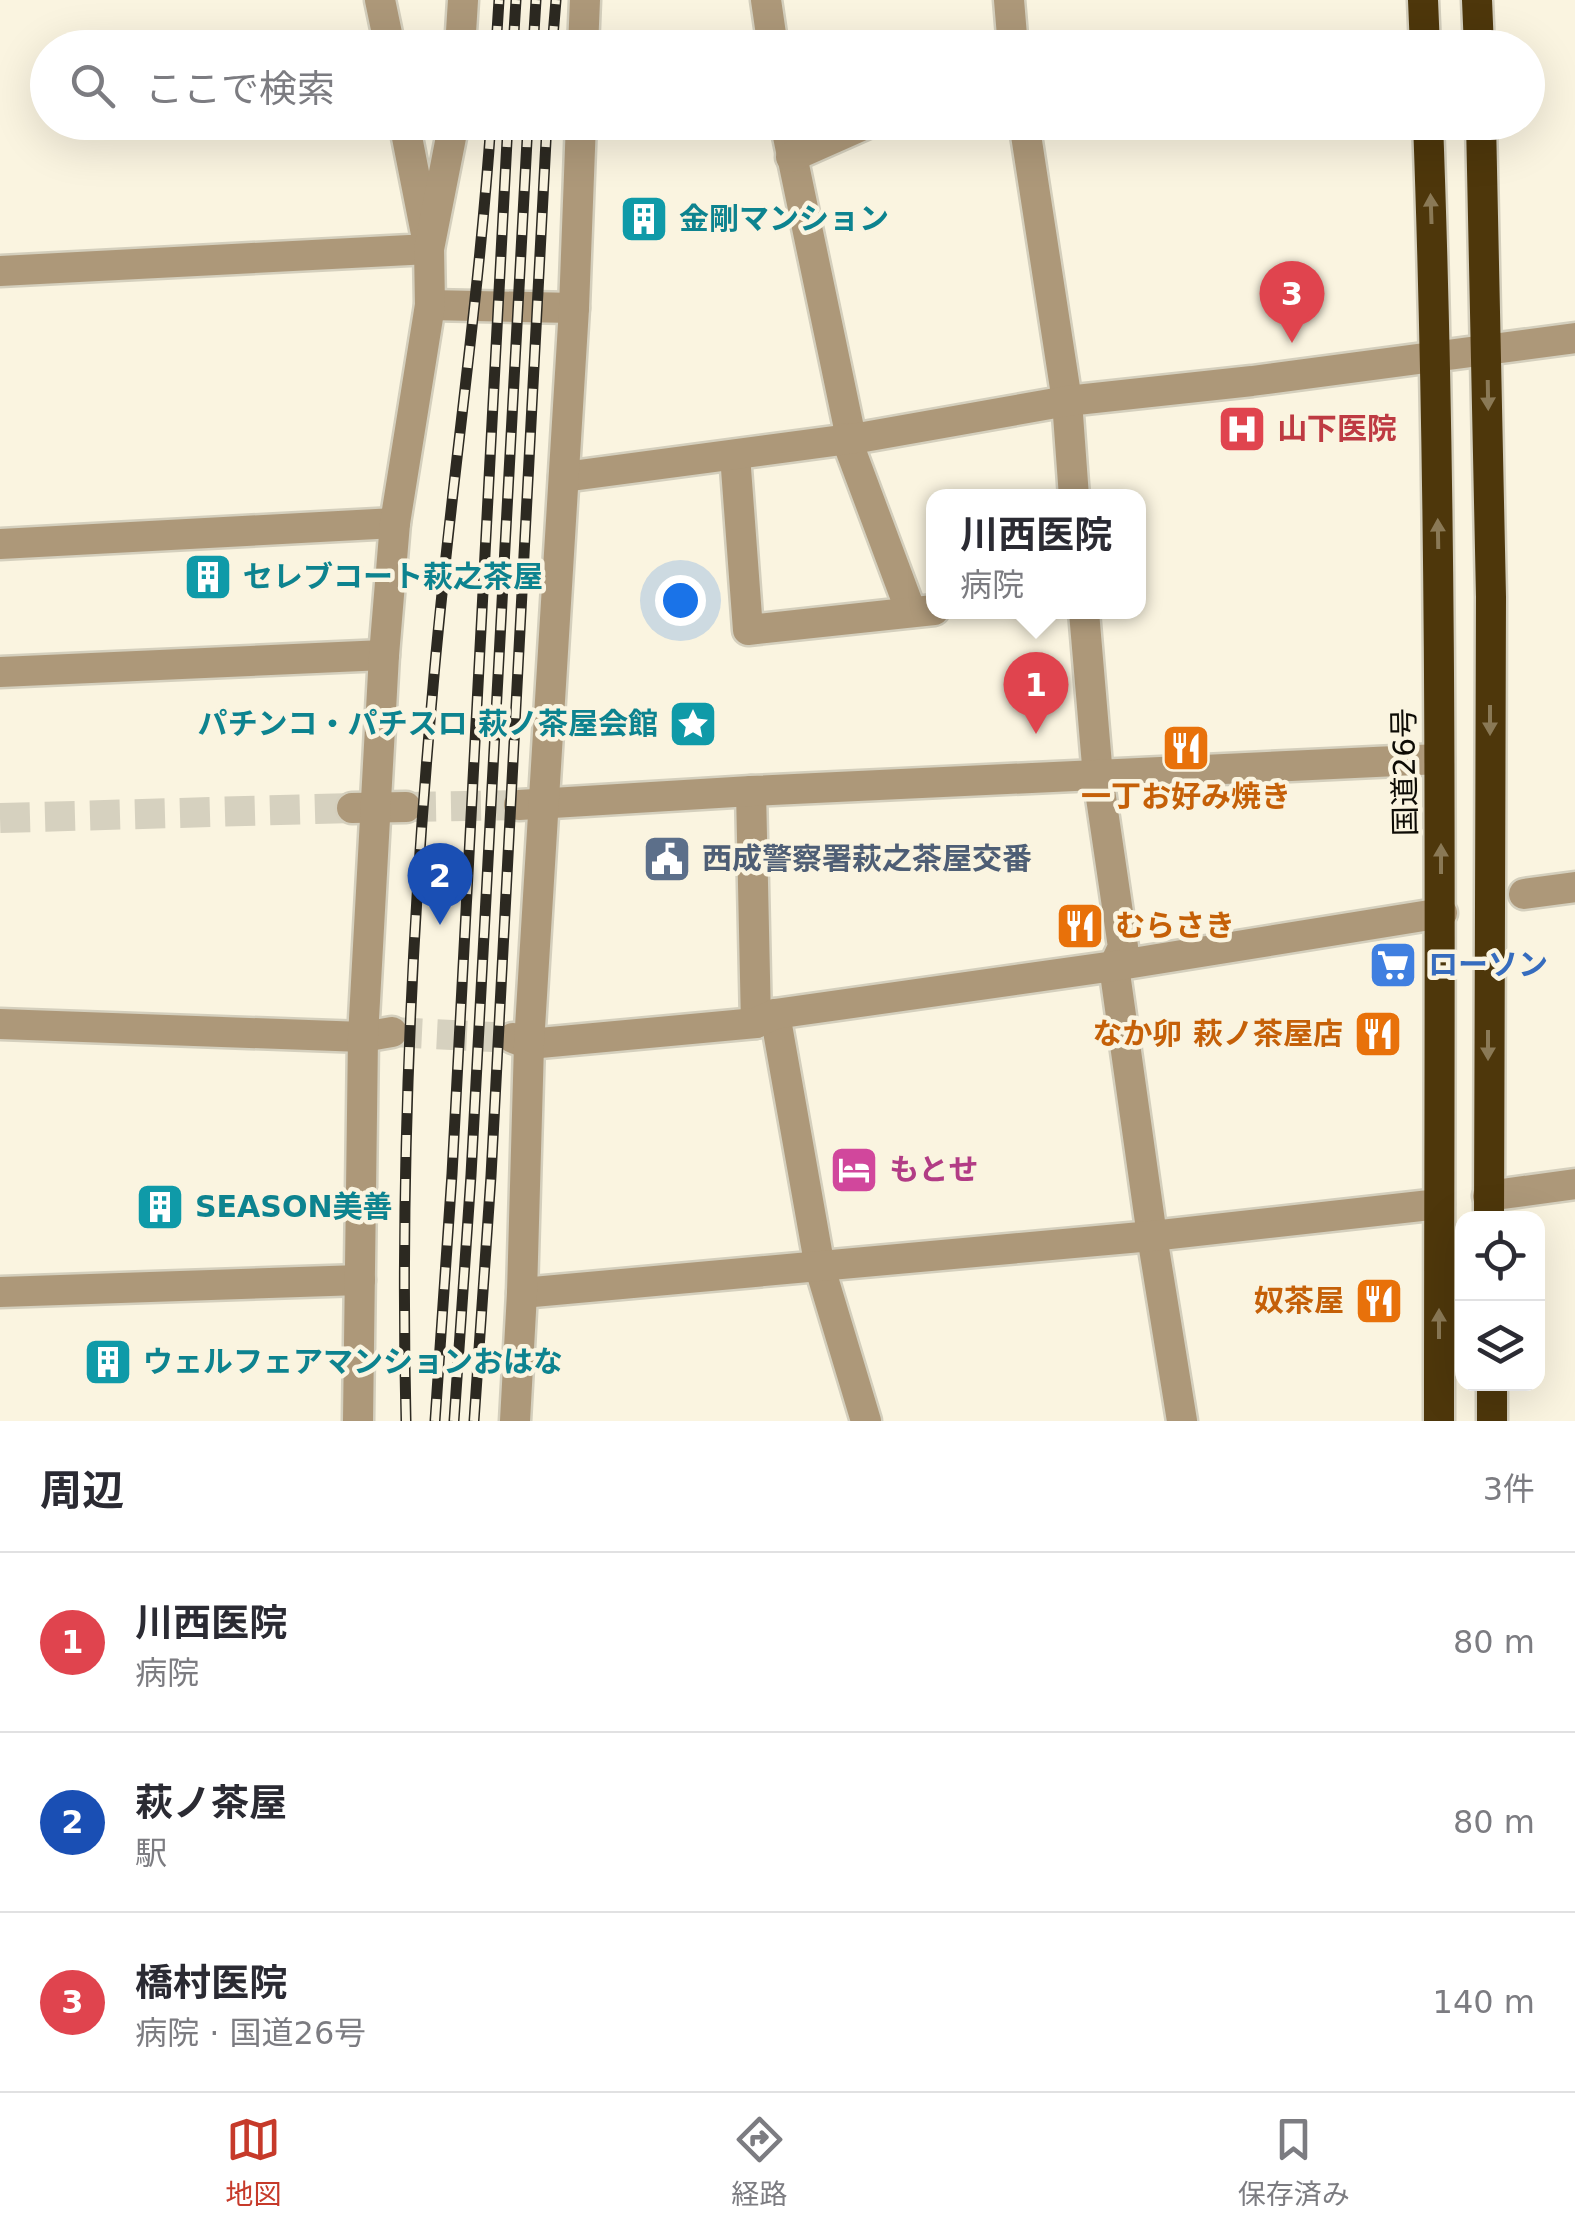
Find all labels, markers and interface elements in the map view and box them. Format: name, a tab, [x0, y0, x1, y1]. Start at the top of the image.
search box	[30, 30, 1545, 140]
icon: search	[65, 58, 120, 113]
text: ここで検索	[145, 67, 335, 111]
one-way arrow	[1423, 192, 1439, 224]
building icon: 金剛マンション	[618, 193, 670, 245]
place label: 金剛マンション	[679, 201, 889, 236]
pin: 3	[1260, 260, 1324, 343]
one-way arrow	[1480, 379, 1496, 411]
hospital icon: 山下医院	[1216, 403, 1268, 455]
place label: 山下医院	[1277, 411, 1397, 446]
popup	[926, 489, 1146, 619]
text: 川西医院	[960, 513, 1112, 557]
one-way arrow	[1430, 517, 1446, 549]
building icon: セレブコート萩之茶屋	[182, 551, 234, 603]
place label: セレブコート萩之茶屋	[243, 559, 543, 594]
text: 病院	[960, 566, 1024, 604]
your location	[655, 575, 706, 626]
pin: 1	[1004, 652, 1068, 734]
place icon: パチンコ・パチスロ 萩ノ茶屋会館	[667, 698, 719, 750]
one-way arrow	[1482, 704, 1498, 736]
place label: パチンコ・パチスロ 萩ノ茶屋会館	[198, 706, 658, 741]
street label: 国道26号	[1386, 708, 1423, 836]
restaurant icon: 一丁お好み焼き	[1160, 722, 1212, 774]
place label: 一丁お好み焼き	[1081, 779, 1291, 814]
public building icon: 西成警察署萩之茶屋交番	[641, 833, 693, 885]
place label: 西成警察署萩之茶屋交番	[702, 841, 1032, 876]
pin: 2	[408, 842, 472, 925]
one-way arrow	[1433, 842, 1449, 874]
restaurant icon: むらさき	[1054, 900, 1106, 952]
place label: むらさき	[1115, 908, 1235, 943]
supermarket icon: ローソン	[1367, 939, 1419, 991]
place label: ローソン	[1428, 947, 1548, 982]
restaurant icon: なか卯 萩ノ茶屋店	[1352, 1008, 1404, 1060]
place label: なか卯 萩ノ茶屋店	[1093, 1016, 1343, 1051]
one-way arrow	[1480, 1029, 1496, 1061]
hotel icon: もとせ	[828, 1144, 880, 1196]
place label: もとせ	[889, 1152, 978, 1187]
building icon: SEASON美善	[134, 1181, 186, 1233]
place label: SEASON美善	[195, 1189, 393, 1224]
map controls	[1455, 1211, 1545, 1391]
button: locate	[1455, 1211, 1545, 1301]
restaurant icon: 奴茶屋	[1353, 1275, 1405, 1327]
place label: 奴茶屋	[1254, 1283, 1344, 1318]
button: layers	[1455, 1301, 1545, 1391]
one-way arrow	[1431, 1307, 1447, 1339]
building icon: ウェルフェアマンションおはな	[82, 1336, 134, 1388]
place label: ウェルフェアマンションおはな	[143, 1344, 563, 1379]
text: 周辺	[40, 1466, 124, 1515]
text: 3件	[1483, 1470, 1535, 1508]
text: 川西医院	[135, 1601, 287, 1645]
text: 1	[61, 1623, 84, 1661]
text: 80 m	[1453, 1623, 1535, 1661]
text: 病院	[135, 1654, 199, 1692]
text: 萩ノ茶屋	[135, 1781, 287, 1825]
text: 2	[61, 1803, 84, 1841]
text: 80 m	[1453, 1803, 1535, 1841]
text: 駅	[135, 1834, 167, 1872]
text: 橋村医院	[135, 1961, 287, 2005]
text: 3	[61, 1983, 84, 2021]
text: 140 m	[1433, 1983, 1535, 2021]
text: 病院 · 国道26号	[135, 2014, 366, 2052]
tab: 地図	[225, 2112, 281, 2212]
tab: 経路	[731, 2112, 788, 2212]
tab: 保存済み	[1238, 2112, 1350, 2212]

